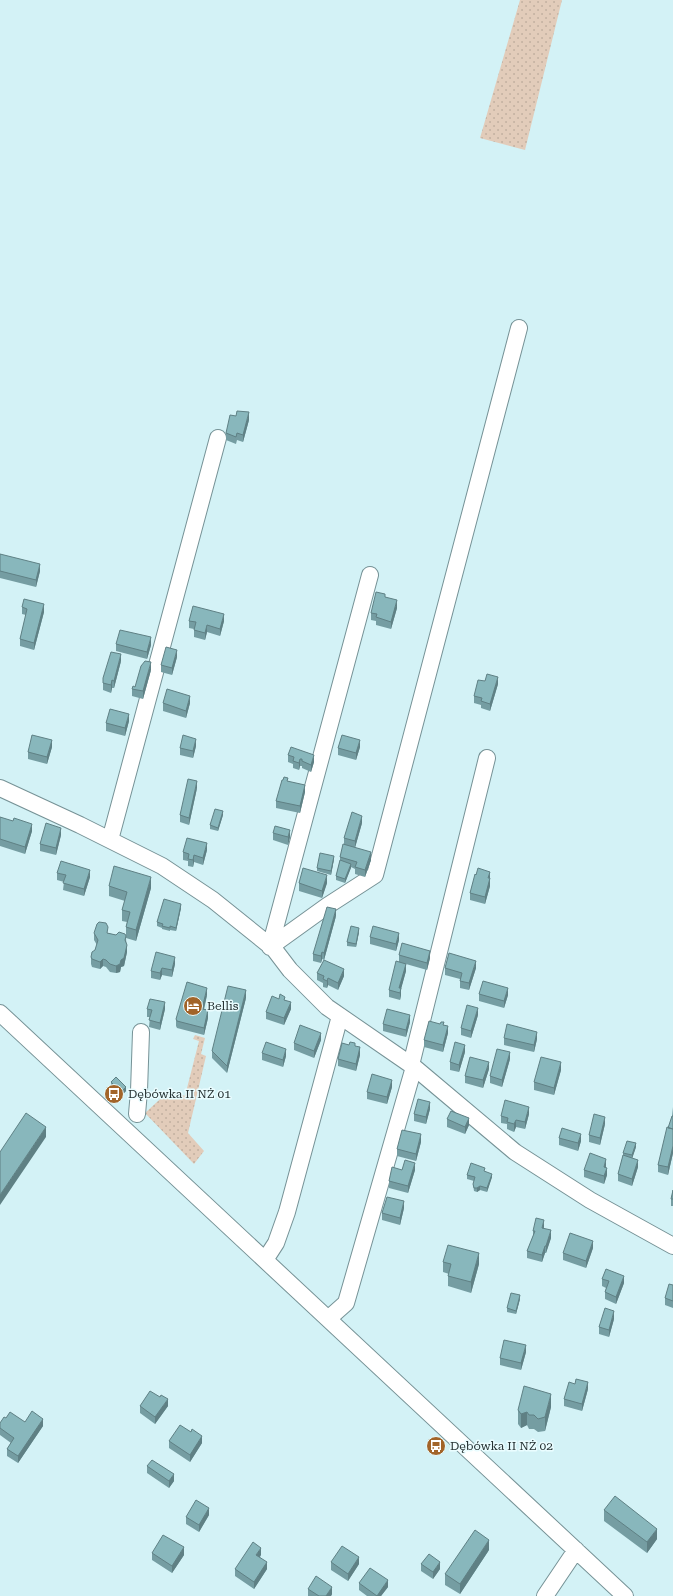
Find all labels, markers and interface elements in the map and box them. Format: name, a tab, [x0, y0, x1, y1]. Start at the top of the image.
hotel icon: Bellis	[182, 995, 204, 1017]
place label: Bellis	[207, 999, 239, 1013]
bus stop icon: Dębówka II NŻ 01	[103, 1083, 125, 1105]
place label: Dębówka II NŻ 01	[128, 1087, 231, 1101]
bus stop icon: Dębówka II NŻ 02	[425, 1435, 447, 1457]
place label: Dębówka II NŻ 02	[450, 1439, 553, 1453]

